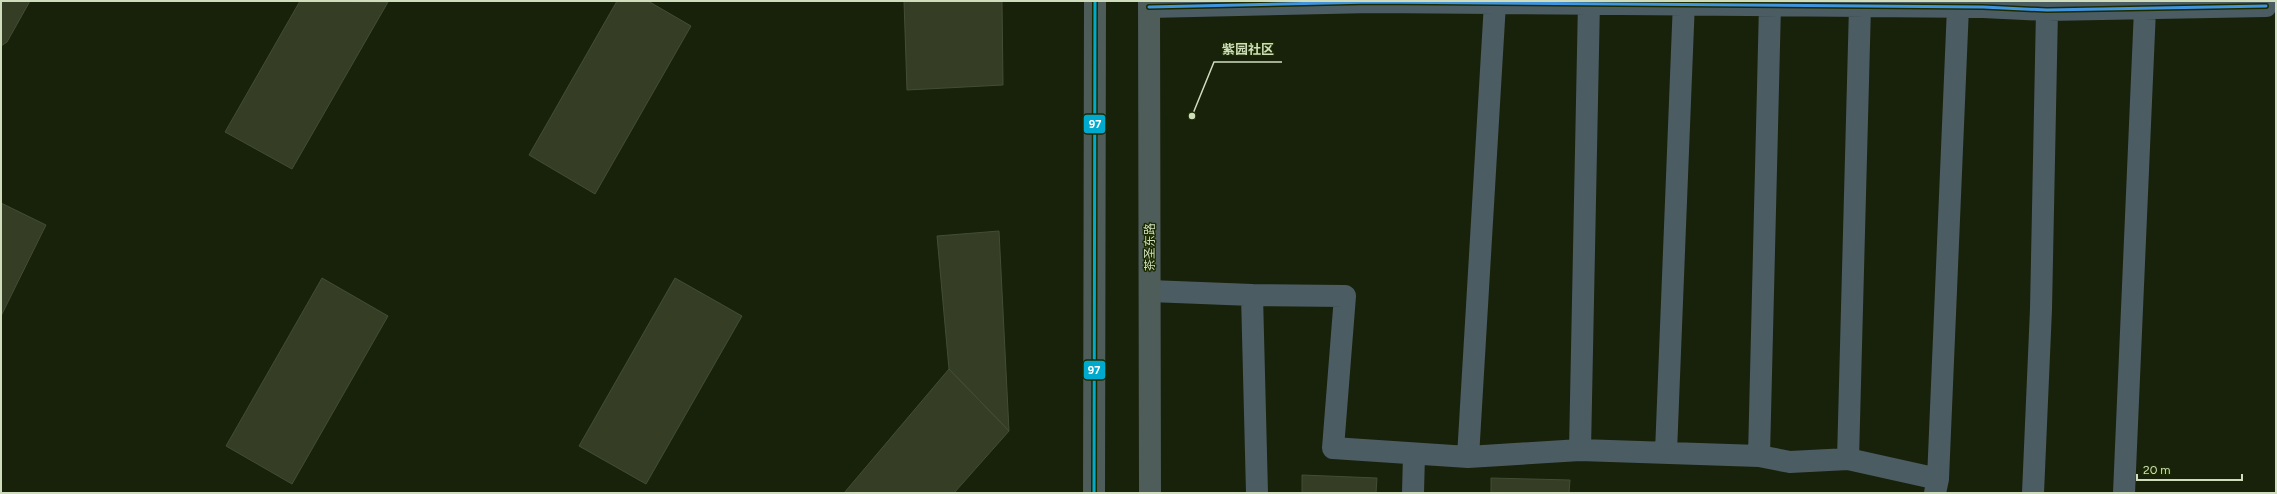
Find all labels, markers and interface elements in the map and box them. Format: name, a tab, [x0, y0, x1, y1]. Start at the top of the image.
callout: 紫园社区	[1214, 37, 1282, 62]
text: 紫园社区	[1222, 42, 1274, 57]
line badge: 97	[1083, 114, 1106, 134]
text: 97	[1089, 118, 1101, 131]
street label: 茶圣东路	[1143, 223, 1157, 271]
line badge: 97	[1083, 360, 1106, 380]
text: 97	[1088, 364, 1100, 377]
scale bar	[2137, 456, 2242, 482]
text: 20 m	[2143, 463, 2171, 477]

